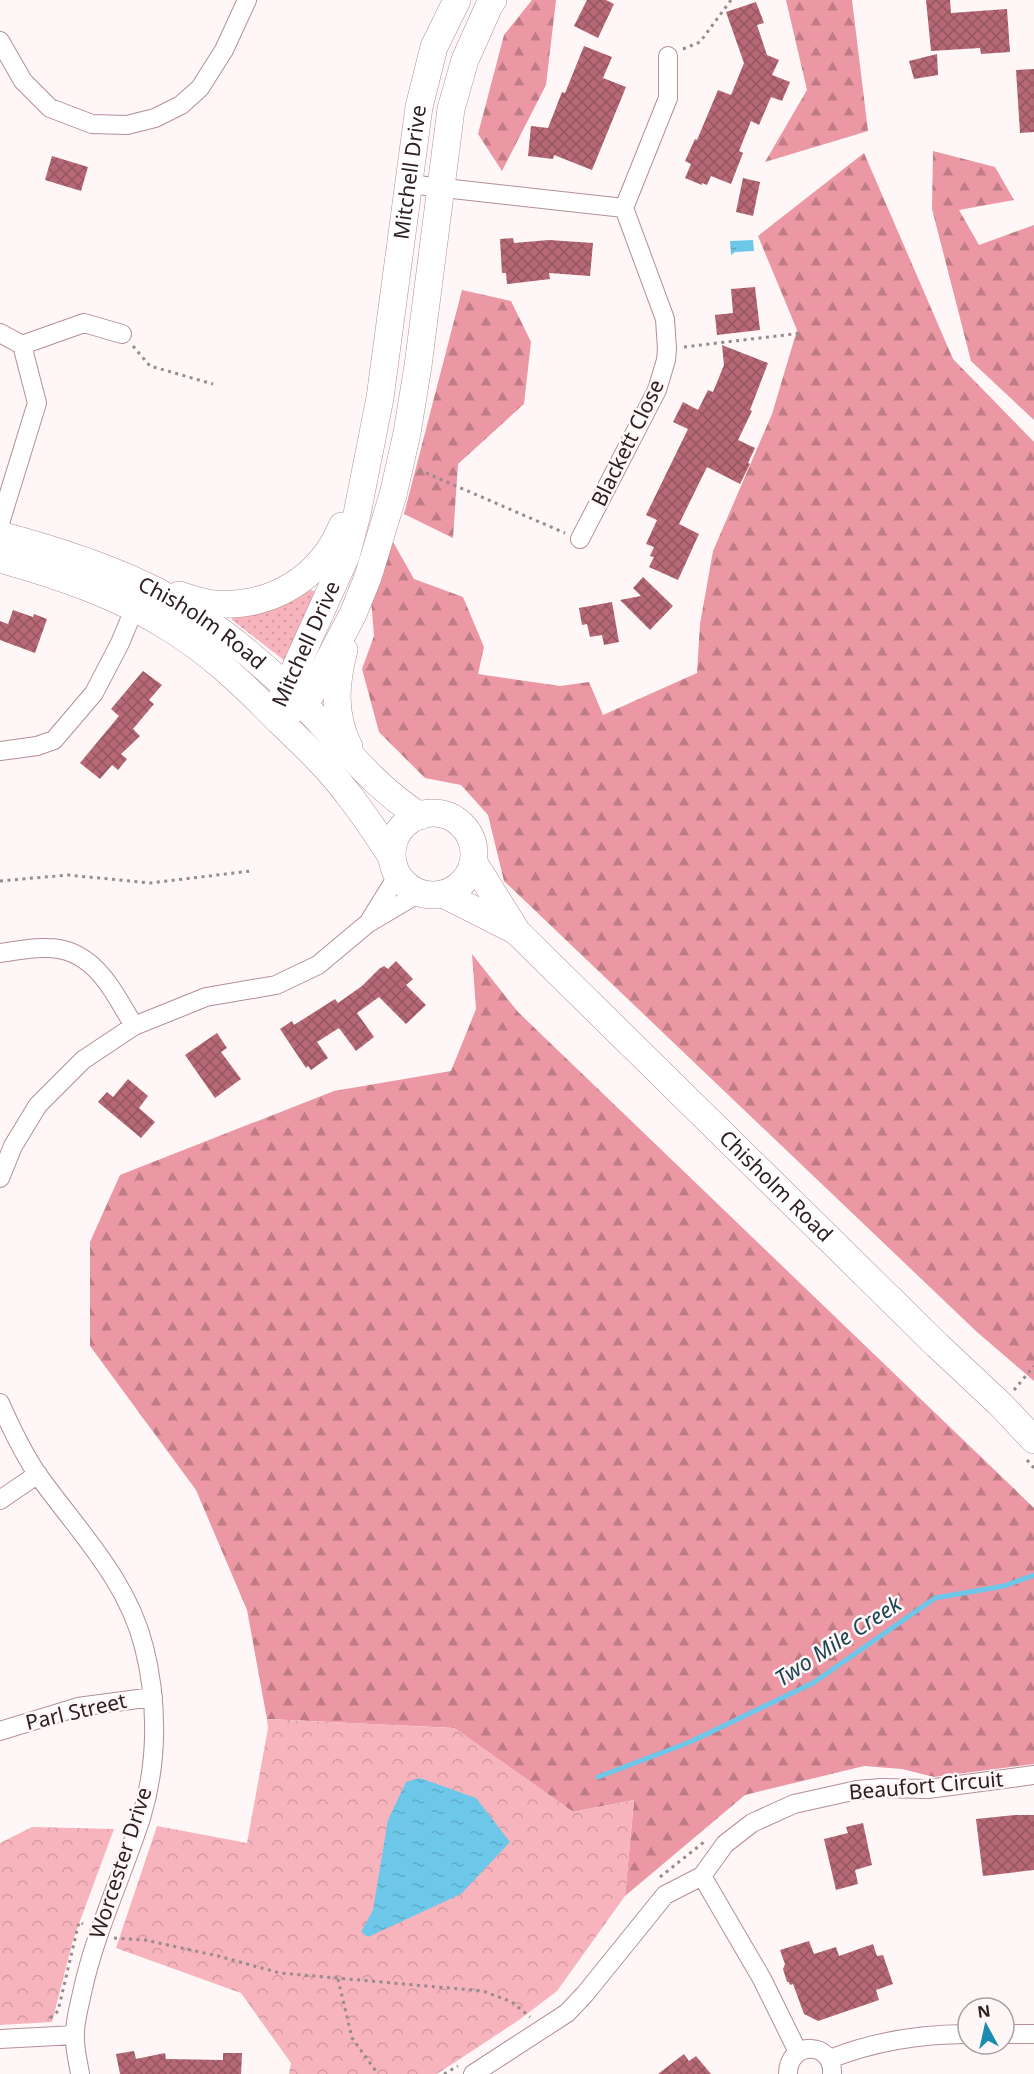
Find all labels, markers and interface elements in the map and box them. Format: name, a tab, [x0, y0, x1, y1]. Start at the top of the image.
street label: Mitchell Drive	[386, 103, 432, 241]
street label: Blackett Close	[584, 374, 670, 511]
street label: Chisholm Road	[134, 569, 272, 675]
street label: Mitchell Drive	[265, 576, 346, 711]
street label: Chisholm Road	[714, 1124, 839, 1248]
water label: Two Mile Creek	[768, 1587, 907, 1692]
street label: Parl Street	[23, 1686, 129, 1736]
street label: Beaufort Circuit	[848, 1764, 1005, 1806]
street label: Worcester Drive	[82, 1783, 158, 1942]
north arrow	[956, 1996, 1016, 2056]
text: N	[976, 1999, 992, 2023]

